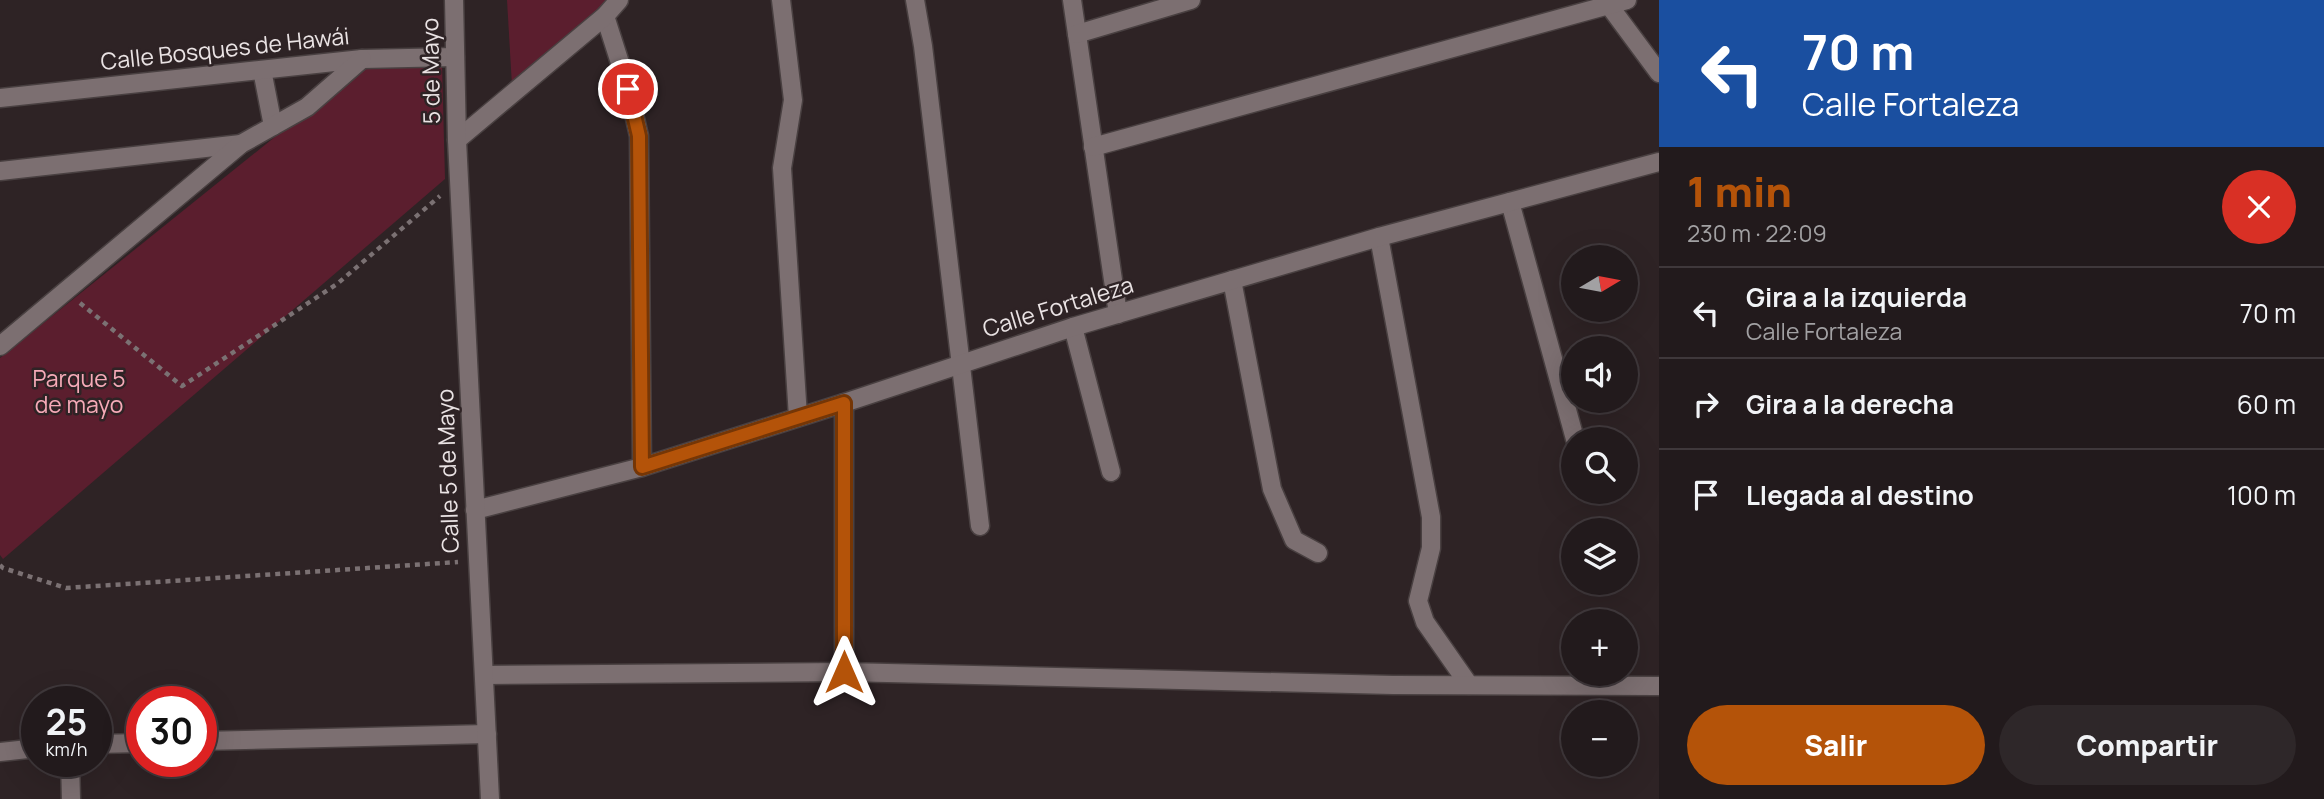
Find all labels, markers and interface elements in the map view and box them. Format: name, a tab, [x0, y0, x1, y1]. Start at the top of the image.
street label: 5 de Mayo	[413, 18, 447, 124]
text: 70 m	[1802, 18, 1914, 85]
street label: Calle Bosques de Hawái	[99, 19, 351, 77]
icon: left	[1687, 28, 1778, 119]
pin	[598, 59, 658, 119]
icon: arrive	[609, 70, 647, 108]
text: Calle Fortaleza	[1802, 82, 2019, 126]
text: 1 min	[1687, 162, 1792, 220]
button: close	[2222, 170, 2296, 244]
text: 230 m · 22:09	[1687, 217, 1827, 249]
north arrow	[1561, 245, 1638, 322]
map controls	[1561, 245, 1638, 777]
street label: Calle Fortaleza	[978, 268, 1137, 344]
text: Gira a la izquierda	[1746, 279, 1967, 315]
icon: left	[1687, 294, 1725, 332]
text: 70 m	[2240, 295, 2296, 331]
text: Calle Fortaleza	[1746, 315, 1902, 347]
button: sound	[1561, 336, 1638, 413]
park label: Parque 5 de mayo	[32, 362, 126, 420]
icon: right	[1687, 385, 1725, 423]
text: Gira a la derecha	[1746, 386, 1954, 422]
text: 60 m	[2237, 386, 2296, 422]
street label: Calle 5 de Mayo	[428, 388, 466, 554]
button: search	[1561, 427, 1638, 504]
icon: arrive	[1687, 476, 1725, 514]
text: Llegada al destino	[1746, 477, 1974, 513]
text: 100 m	[2227, 477, 2296, 513]
button: layers	[1561, 518, 1638, 595]
button: +	[1561, 609, 1638, 686]
position arrow	[807, 635, 881, 709]
speed limit sign: 30	[126, 686, 217, 777]
text: 25	[46, 698, 87, 746]
button: −	[1561, 700, 1638, 777]
button: Salir	[1687, 705, 1985, 785]
button: Compartir	[1999, 705, 2296, 785]
text: km/h	[46, 737, 87, 761]

